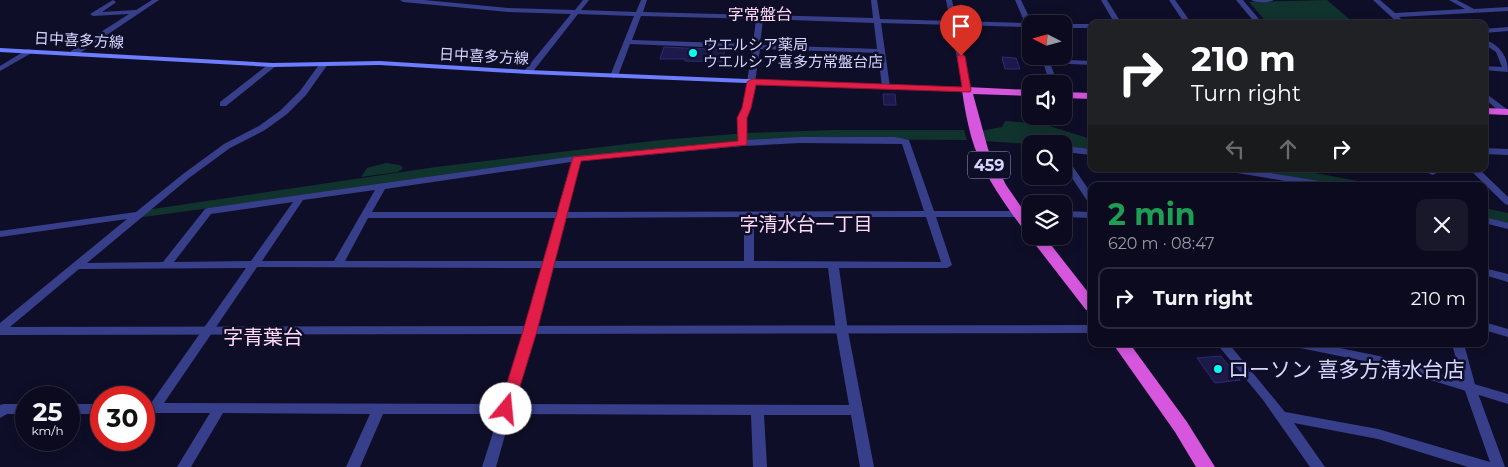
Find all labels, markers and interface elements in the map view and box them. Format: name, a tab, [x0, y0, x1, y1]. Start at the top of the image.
district label: 字常盤台	[728, 5, 792, 24]
pin	[940, 5, 982, 56]
icon: arrive	[947, 12, 975, 40]
north arrow	[1022, 15, 1072, 65]
map controls	[1022, 15, 1072, 245]
street label: 日中喜多方線	[34, 28, 124, 52]
place label: ウエルシア薬局 ウエルシア喜多方常盤台店	[703, 35, 883, 71]
text: 210 m	[1191, 37, 1296, 80]
icon: right	[1108, 40, 1173, 105]
street label: 日中喜多方線	[439, 44, 529, 68]
marker: ウエルシア薬局 ウエルシア喜多方常盤台店	[687, 47, 699, 59]
button: sound	[1022, 75, 1072, 125]
text: Turn right	[1191, 80, 1301, 107]
button: search	[1022, 135, 1072, 185]
icon: left	[1221, 135, 1249, 163]
icon: ahead	[1274, 135, 1302, 163]
icon: right	[1327, 135, 1355, 163]
road number: 459	[968, 152, 1010, 178]
button: layers	[1022, 195, 1072, 245]
text: 2 min	[1108, 196, 1195, 233]
button: close	[1416, 199, 1468, 251]
district label: 字清水台一丁目	[739, 213, 873, 236]
text: 620 m · 08:47	[1108, 234, 1214, 253]
icon: right	[1110, 284, 1138, 312]
text: Turn right	[1153, 287, 1253, 310]
text: 210 m	[1411, 287, 1466, 310]
district label: 字青葉台	[223, 325, 303, 349]
place label: ローソン 喜多方清水台店	[1228, 357, 1465, 382]
marker: ローソン 喜多方清水台店	[1212, 363, 1224, 375]
position arrow	[479, 382, 531, 434]
speed limit sign: 30	[90, 386, 155, 451]
text: 25	[33, 397, 62, 427]
text: km/h	[31, 423, 64, 438]

